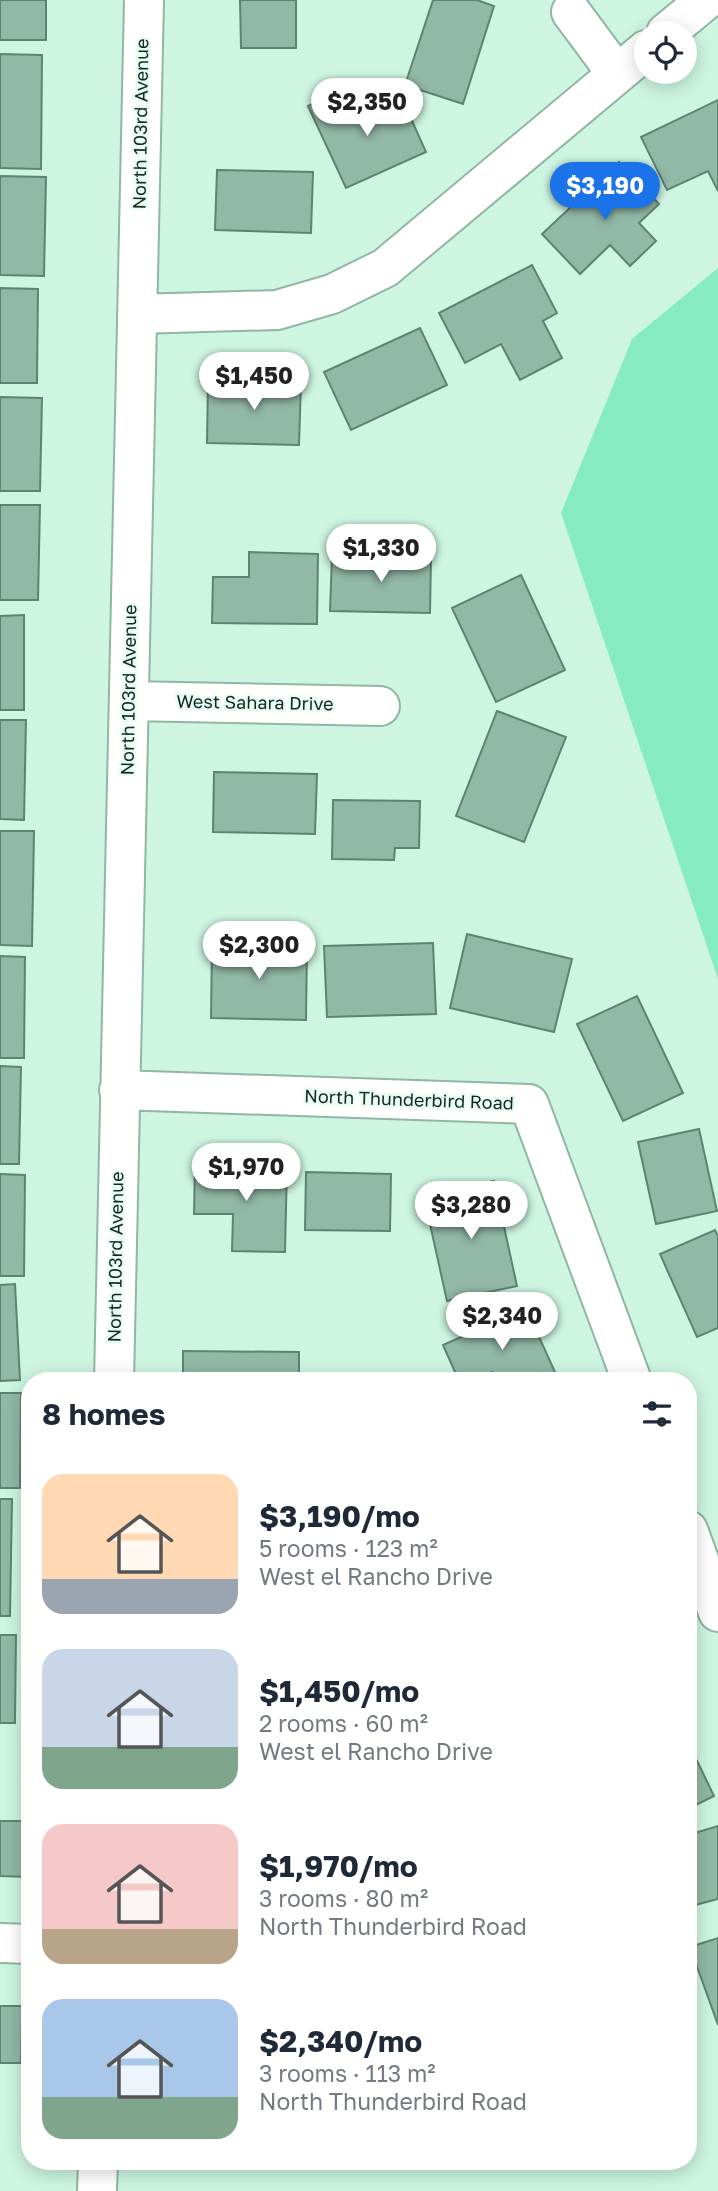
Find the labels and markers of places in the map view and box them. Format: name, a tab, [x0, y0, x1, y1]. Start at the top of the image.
pin: $2,350	[310, 78, 424, 138]
pin: $3,190	[548, 162, 662, 222]
pin: $1,450	[197, 352, 311, 412]
pin: $1,330	[324, 524, 438, 584]
pin: $2,300	[202, 922, 316, 981]
pin: $1,970	[189, 1144, 303, 1203]
pin: $3,280	[414, 1182, 528, 1241]
pin: $2,340	[445, 1292, 559, 1352]

